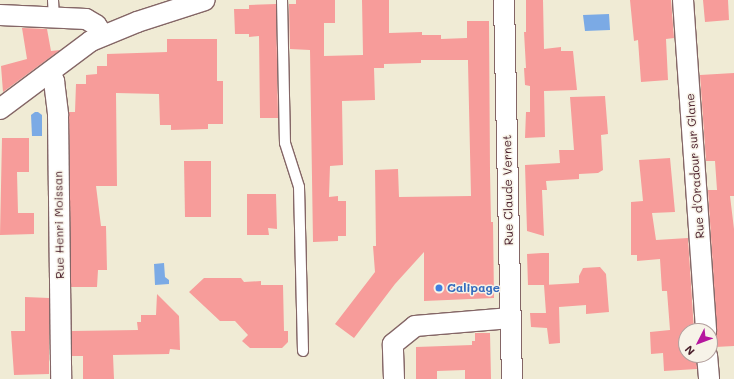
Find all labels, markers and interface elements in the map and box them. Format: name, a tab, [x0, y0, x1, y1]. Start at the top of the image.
street label: Rue d'Oradour sur Glane	[683, 93, 707, 239]
street label: Rue Claude Vernet	[500, 135, 516, 245]
street label: Rue Henri Moissan	[51, 171, 67, 279]
place label: Calipage	[447, 281, 500, 295]
marker: Calipage	[434, 283, 444, 293]
north arrow	[678, 323, 718, 363]
text: N	[681, 343, 698, 359]

